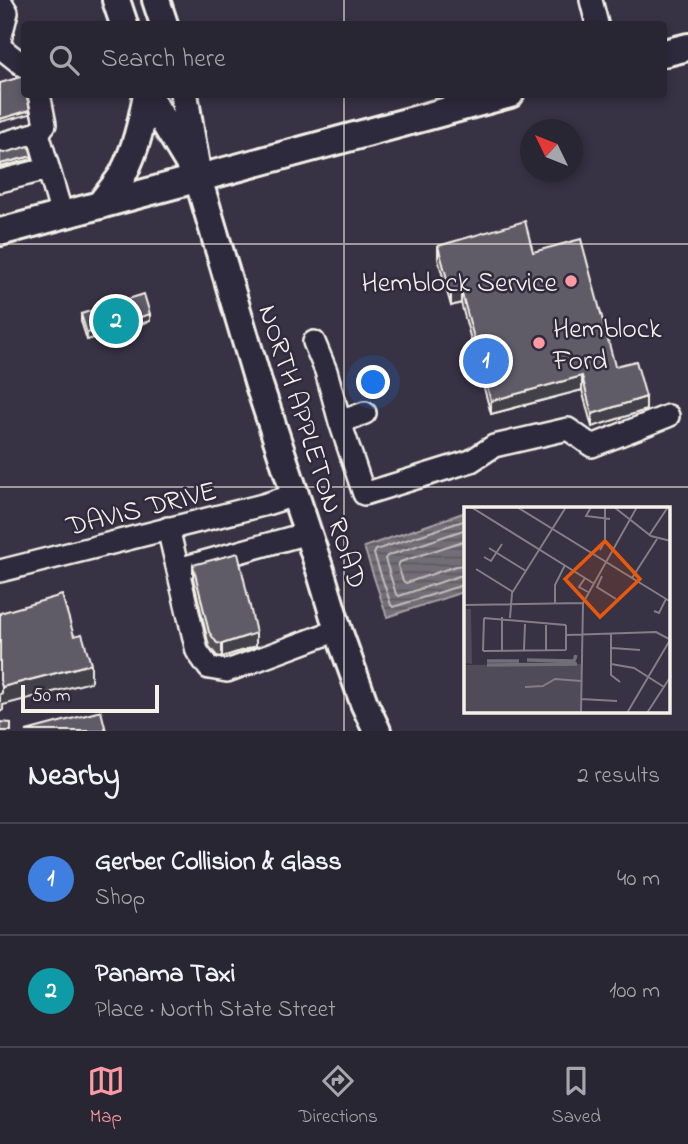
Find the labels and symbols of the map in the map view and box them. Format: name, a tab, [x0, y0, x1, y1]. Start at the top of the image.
north arrow	[520, 119, 583, 182]
place label: Hemblock Service	[362, 264, 557, 305]
marker: Hemblock Service	[563, 273, 579, 289]
pin: 2	[93, 295, 139, 347]
street label: NORTH APPLETON ROAD	[245, 300, 376, 594]
place label: Hemblock Ford	[552, 310, 662, 383]
pin: 1	[463, 335, 509, 387]
marker: Hemblock Ford	[531, 335, 547, 351]
your location	[356, 365, 390, 399]
street label: DAVIS DRIVE	[61, 472, 221, 549]
inset map	[464, 507, 670, 713]
scale bar	[21, 682, 159, 714]

